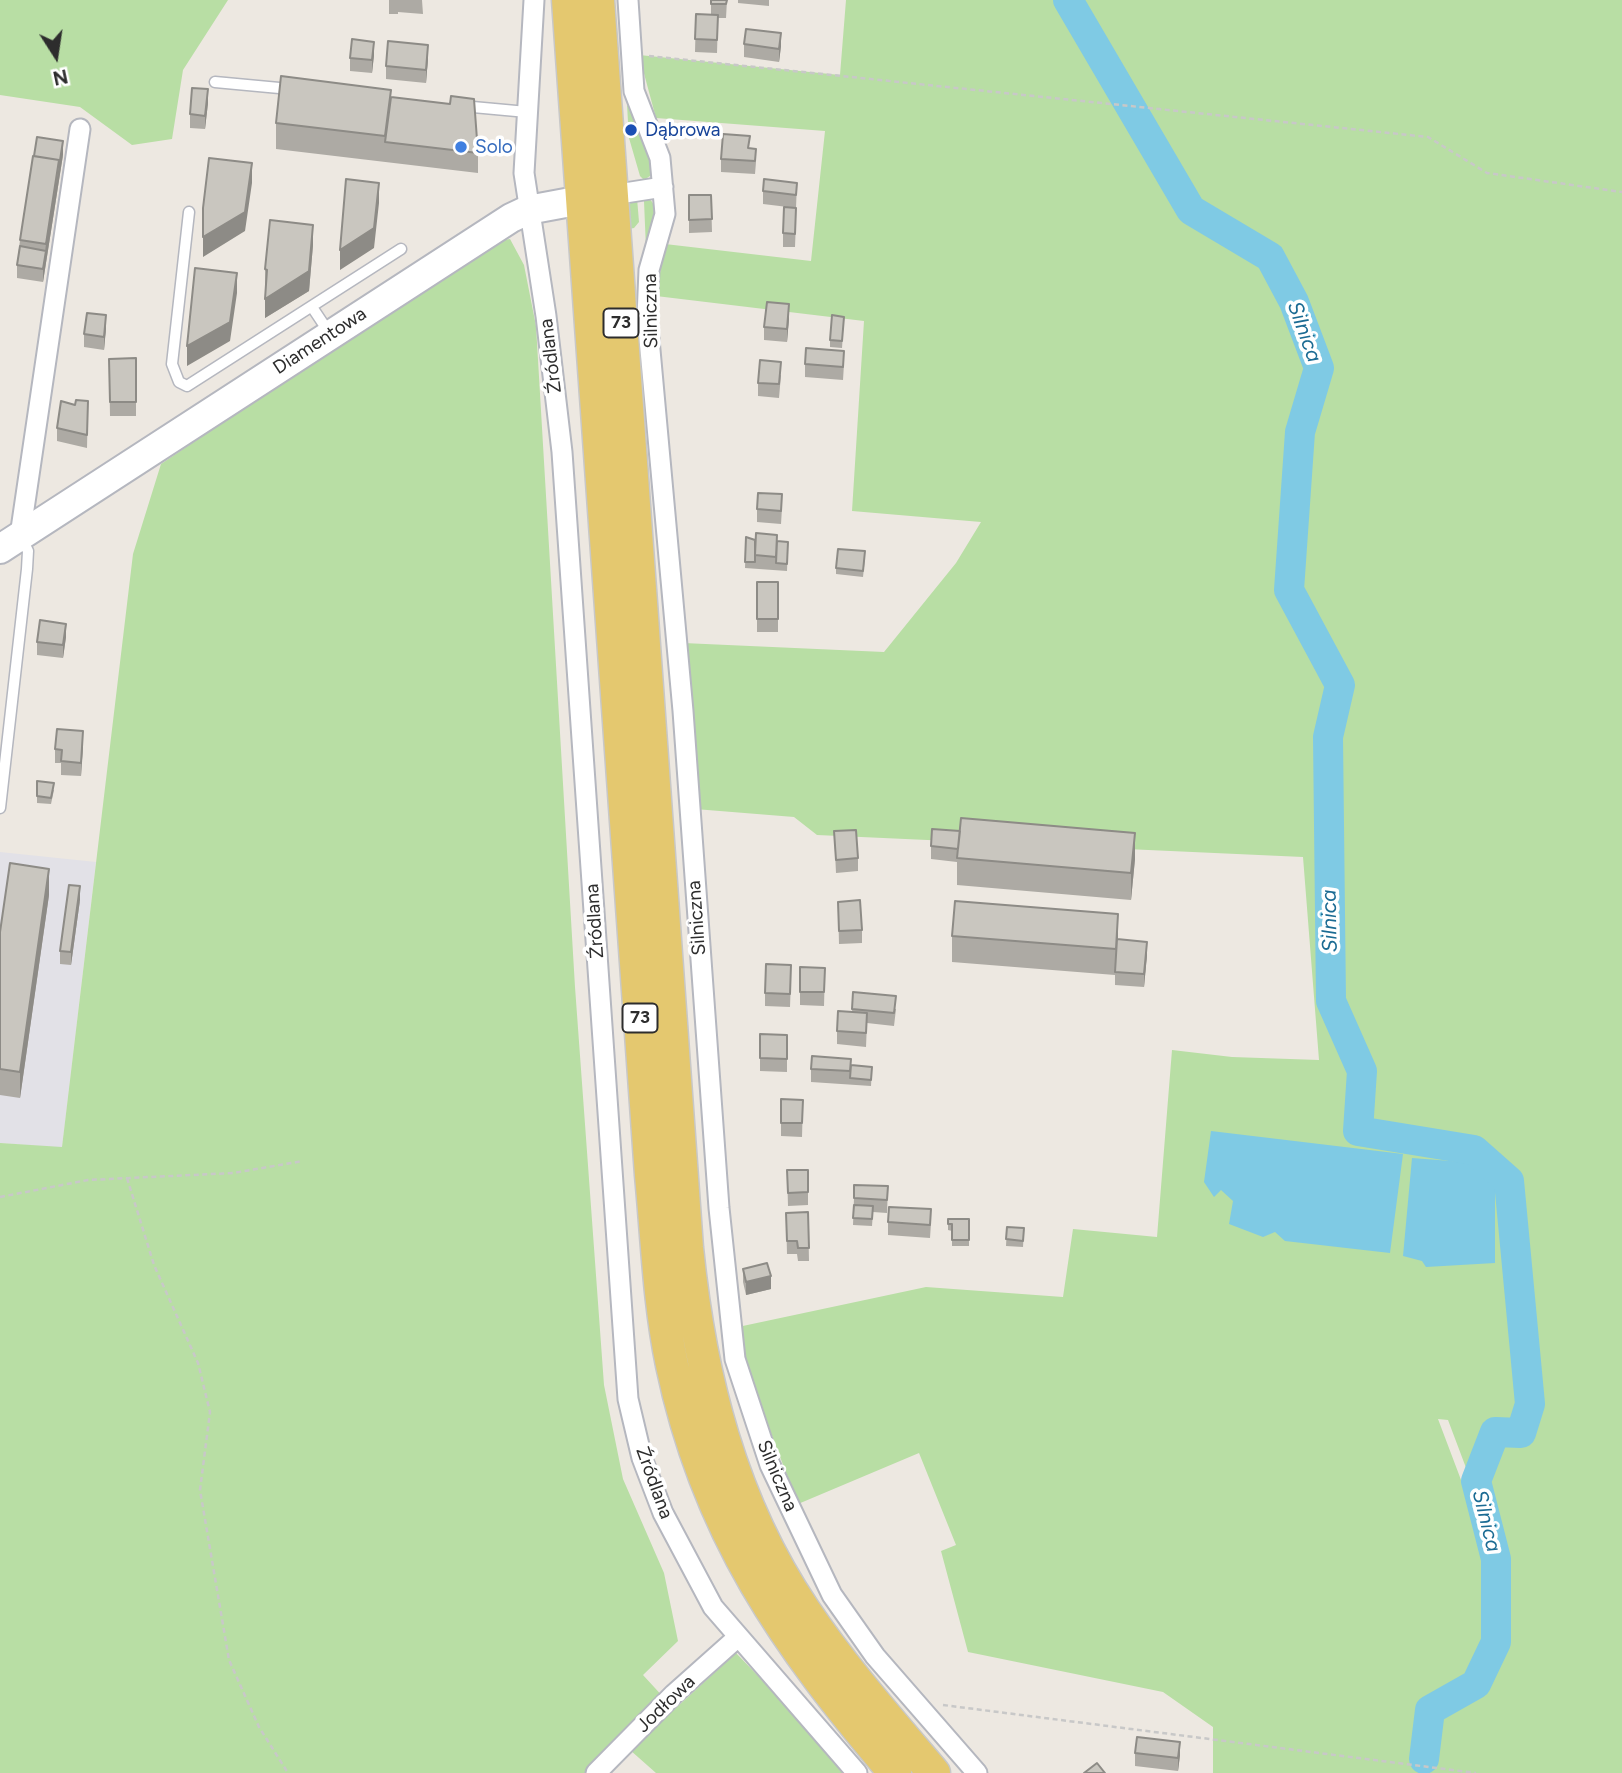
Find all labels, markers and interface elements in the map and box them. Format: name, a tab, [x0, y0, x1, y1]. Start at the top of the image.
north arrow	[21, 21, 91, 91]
text: N	[51, 64, 70, 90]
place label: Dąbrowa	[645, 119, 720, 141]
marker: Dąbrowa	[623, 122, 639, 138]
place label: Solo	[475, 136, 513, 158]
marker: Solo	[453, 139, 469, 155]
street label: Silniczna	[639, 273, 663, 349]
water label: Silnica	[1281, 298, 1327, 366]
street label: Diamentowa	[269, 302, 371, 380]
road number: 73	[604, 309, 638, 338]
street label: Źródlana	[535, 317, 567, 395]
street label: Silniczna	[683, 880, 711, 956]
street label: Źródlana	[581, 883, 609, 959]
water label: Silnica	[1317, 889, 1343, 953]
road number: 73	[622, 1003, 658, 1032]
street label: Silniczna	[752, 1437, 802, 1515]
street label: Źródlana	[630, 1444, 678, 1522]
water label: Silnica	[1466, 1487, 1506, 1555]
street label: Jodłowa	[632, 1671, 700, 1737]

